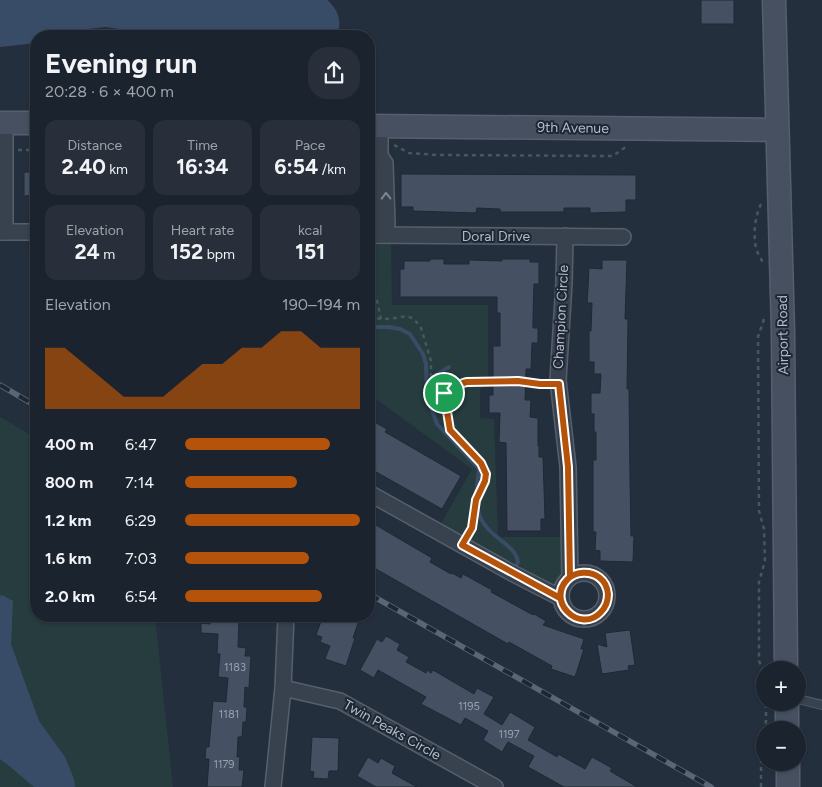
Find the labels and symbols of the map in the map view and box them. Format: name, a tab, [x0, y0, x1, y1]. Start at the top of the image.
street label: 9th Avenue	[537, 119, 609, 137]
one-way arrow	[381, 191, 391, 199]
street label: Doral Drive	[462, 228, 531, 245]
street label: Champion Circle	[550, 264, 572, 369]
street label: Airport Road	[774, 295, 792, 375]
pin	[423, 372, 465, 414]
house number: 1183	[224, 661, 246, 674]
street label: Twin Peaks Circle	[340, 696, 444, 764]
house number: 1195	[458, 700, 480, 713]
house number: 1181	[219, 708, 239, 721]
house number: 1197	[498, 728, 520, 741]
house number: 1179	[213, 758, 235, 771]

